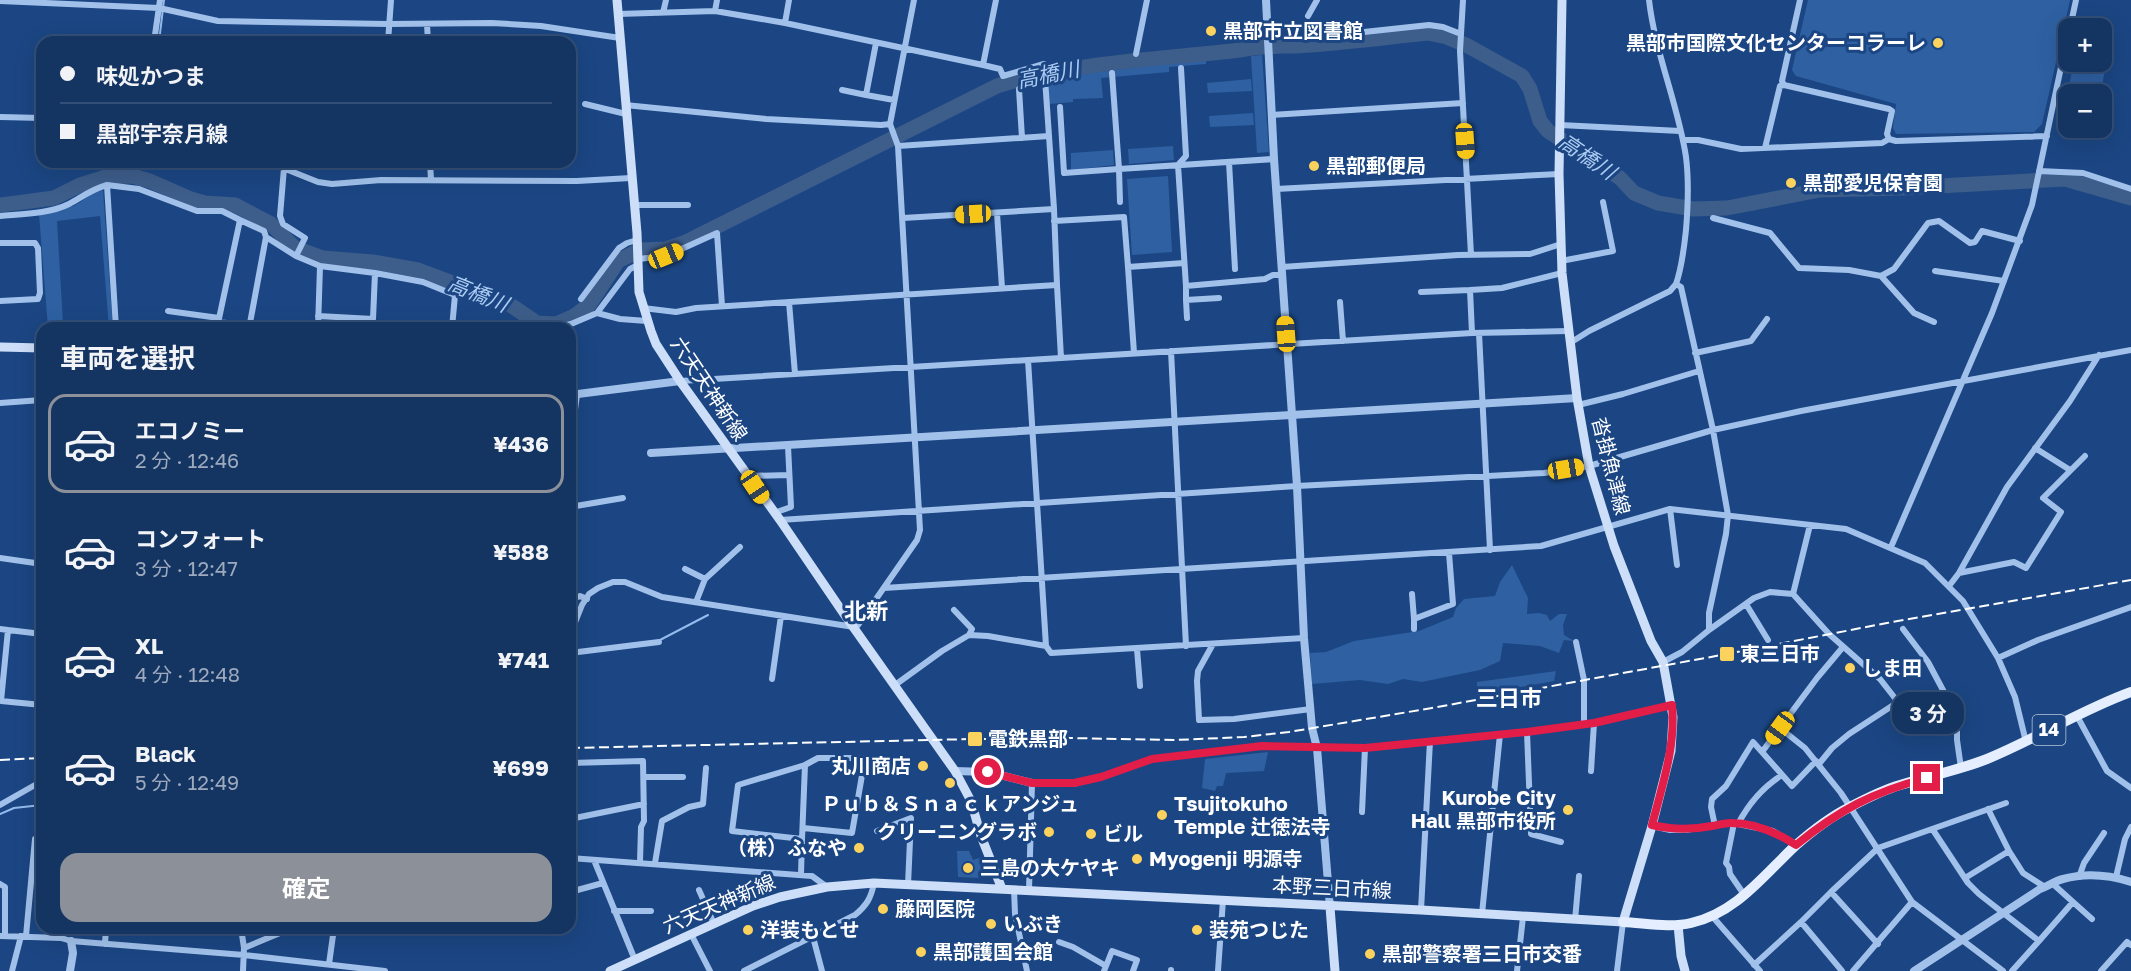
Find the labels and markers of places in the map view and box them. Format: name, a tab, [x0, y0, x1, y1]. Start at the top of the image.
place label: 黒部市立図書館	[1223, 18, 1363, 42]
marker: 黒部市立図書館	[1204, 24, 1218, 38]
place label: 黒部市国際文化センターコラーレ	[1626, 30, 1926, 54]
marker: 黒部市国際文化センターコラーレ	[1931, 36, 1945, 50]
place label: 黒部郵便局	[1326, 153, 1426, 177]
marker: 黒部郵便局	[1307, 159, 1321, 173]
place label: 黒部愛児保育園	[1803, 170, 1943, 194]
marker: 黒部愛児保育園	[1784, 176, 1798, 190]
place label: 東三日市	[1740, 641, 1820, 665]
marker: 東三日市	[1718, 645, 1736, 663]
place label: しま田	[1862, 655, 1922, 679]
marker: しま田	[1843, 661, 1857, 675]
place label: 電鉄黒部	[988, 726, 1068, 750]
marker: 電鉄黒部	[966, 730, 984, 748]
place label: 丸川商店	[831, 753, 911, 777]
marker: 丸川商店	[916, 759, 930, 773]
marker: Ｐｕｂ＆Ｓｎａｃｋアンジュ	[943, 776, 957, 790]
place label: Kurobe City Hall 黒部市役所	[1411, 785, 1556, 832]
place label: Ｐｕｂ＆Ｓｎａｃｋアンジュ	[821, 791, 1079, 815]
place label: Tsujitokuho Temple 辻徳法寺	[1174, 791, 1330, 838]
marker: Kurobe City Hall 黒部市役所	[1561, 803, 1575, 817]
marker: Tsujitokuho Temple 辻徳法寺	[1155, 808, 1169, 822]
place label: クリーニングラボ	[877, 819, 1037, 843]
place label: ビル	[1103, 821, 1143, 845]
marker: クリーニングラボ	[1042, 825, 1056, 839]
marker: ビル	[1084, 827, 1098, 841]
place label: （株）ふなや	[727, 835, 847, 859]
marker: （株）ふなや	[852, 841, 866, 855]
place label: Myogenji 明源寺	[1149, 846, 1303, 870]
marker: Myogenji 明源寺	[1130, 852, 1144, 866]
place label: 三島の大ケヤキ	[980, 855, 1120, 879]
marker: 三島の大ケヤキ	[961, 861, 975, 875]
place label: 藤岡医院	[895, 896, 975, 920]
marker: 藤岡医院	[876, 902, 890, 916]
place label: いぶき	[1003, 911, 1063, 935]
place label: 洋装もとせ	[760, 917, 860, 941]
marker: いぶき	[984, 917, 998, 931]
place label: 装苑つじた	[1209, 917, 1309, 941]
marker: 洋装もとせ	[741, 923, 755, 937]
marker: 装苑つじた	[1190, 923, 1204, 937]
place label: 黒部護国会館	[933, 939, 1053, 963]
place label: 黒部警察署三日市交番	[1382, 941, 1582, 965]
marker: 黒部護国会館	[914, 945, 928, 959]
marker: 黒部警察署三日市交番	[1363, 947, 1377, 961]

